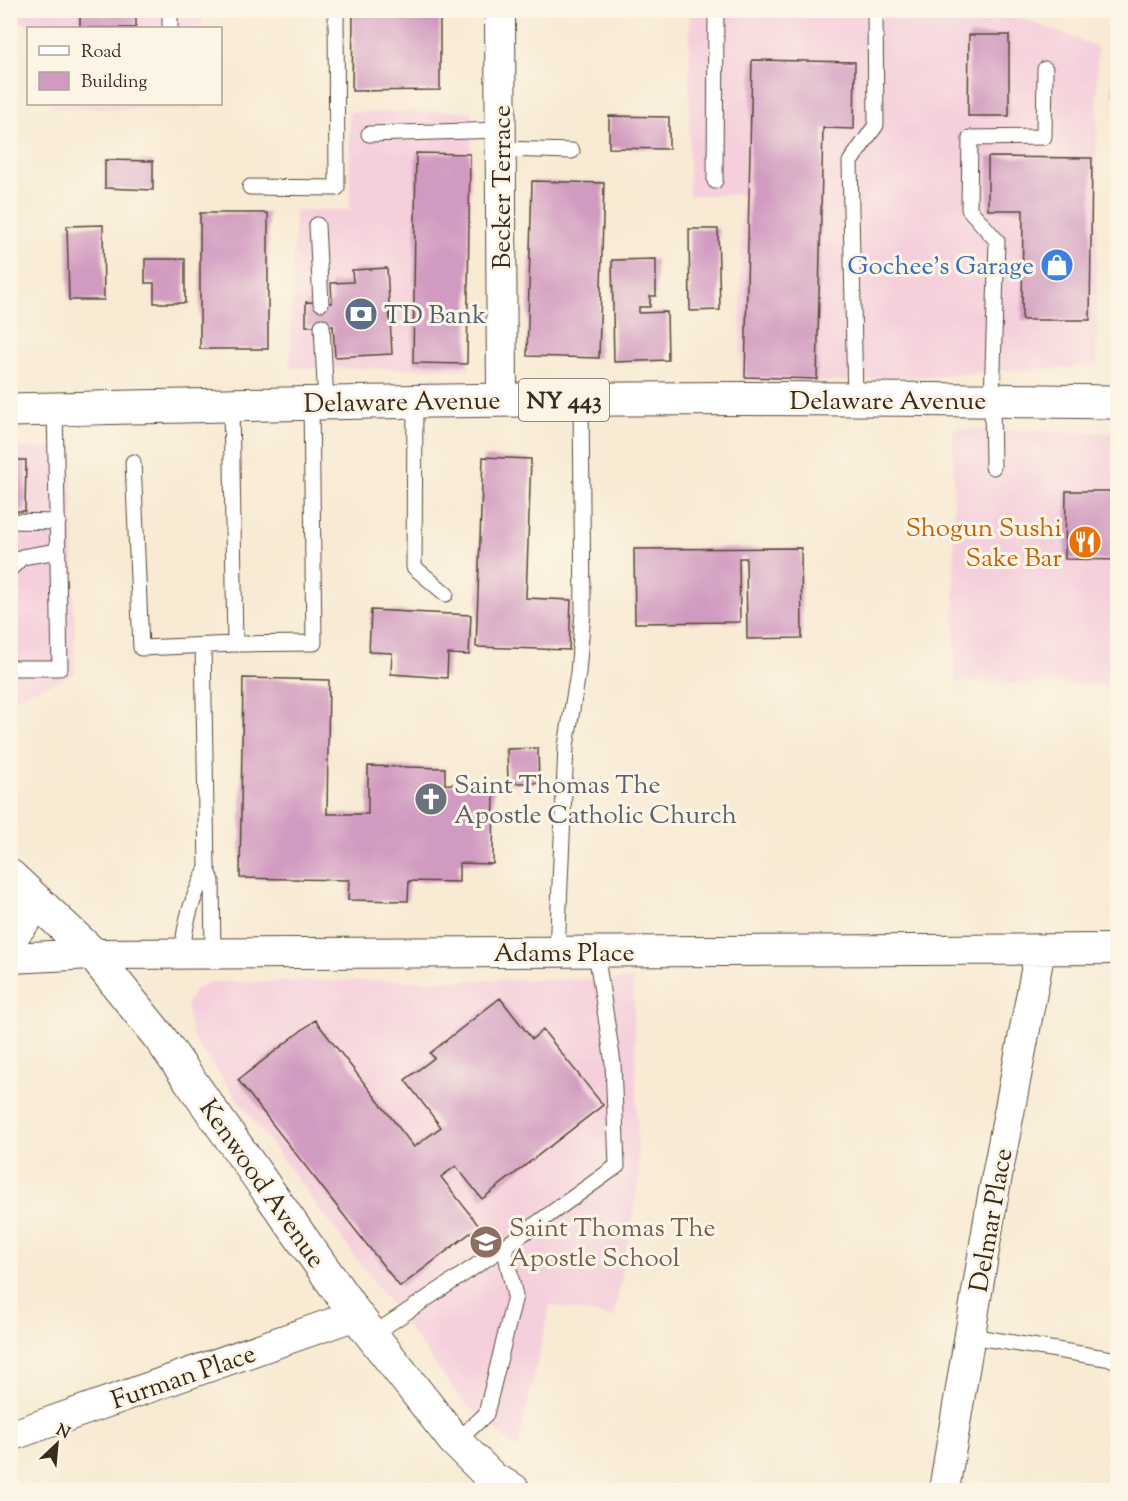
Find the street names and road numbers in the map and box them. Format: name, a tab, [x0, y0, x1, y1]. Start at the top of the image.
street label: Becker Terrace	[485, 105, 522, 269]
road number: NY 443	[519, 379, 609, 421]
street label: Delaware Avenue	[303, 383, 501, 424]
street label: Delaware Avenue	[790, 384, 986, 421]
street label: Adams Place	[493, 936, 635, 973]
street label: Kenwood Avenue	[189, 1092, 333, 1276]
street label: Delmar Place	[962, 1145, 1023, 1295]
street label: Furman Place	[107, 1336, 261, 1420]

